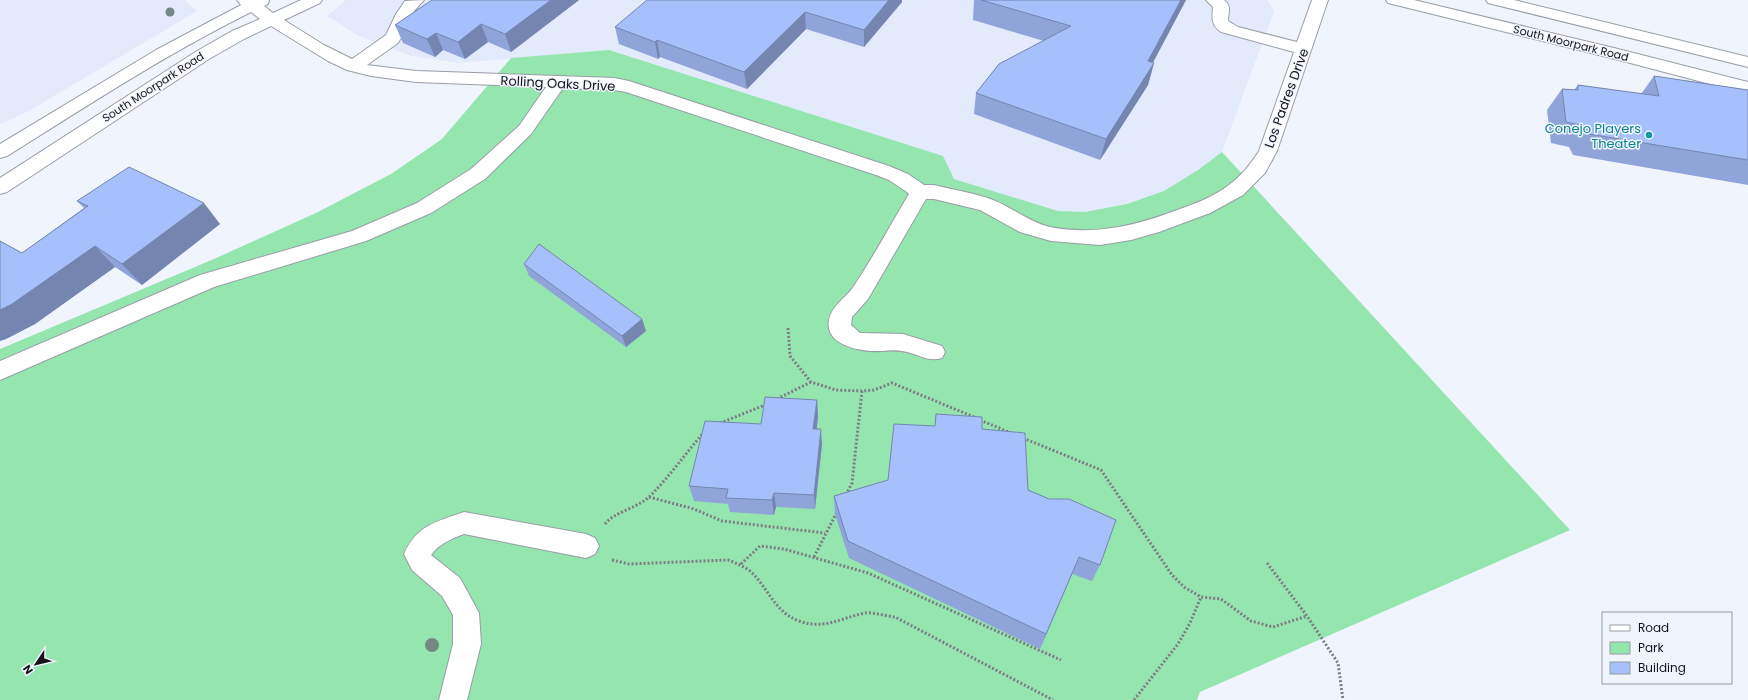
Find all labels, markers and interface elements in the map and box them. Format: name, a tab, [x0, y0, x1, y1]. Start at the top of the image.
street label: South Moorpark Road	[1512, 21, 1630, 65]
street label: Los Padres Drive	[1260, 46, 1313, 151]
street label: South Moorpark Road	[99, 48, 207, 126]
street label: Rolling Oaks Drive	[500, 71, 616, 96]
place label: Conejo Players Theater	[1545, 119, 1641, 153]
marker: Conejo Players Theater	[1644, 130, 1654, 140]
legend	[1602, 612, 1732, 684]
text: Road	[1638, 619, 1669, 636]
text: Park	[1638, 639, 1665, 656]
north arrow	[16, 644, 56, 684]
text: Building	[1638, 659, 1686, 676]
text: N	[19, 662, 37, 678]

